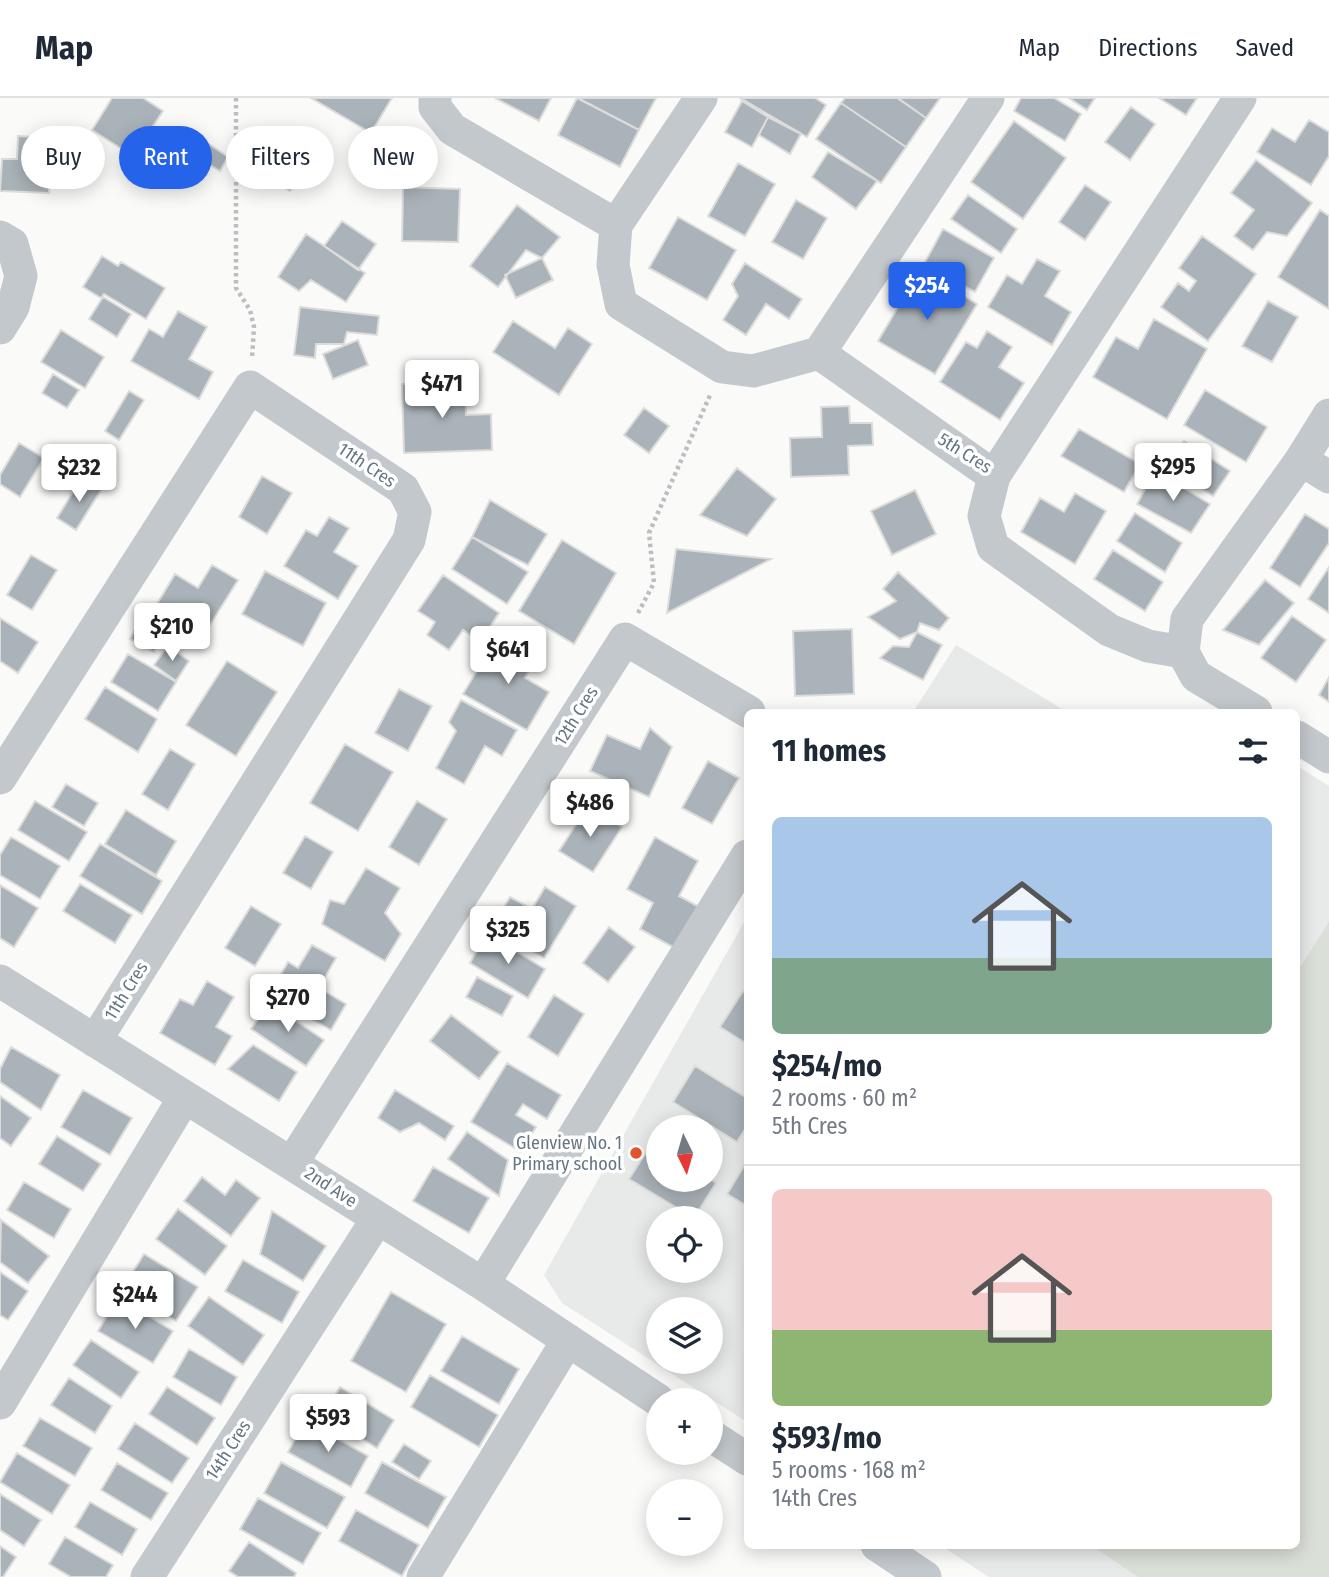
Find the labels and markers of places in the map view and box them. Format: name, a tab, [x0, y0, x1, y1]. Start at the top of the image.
pin: $254	[886, 262, 968, 322]
pin: $471	[401, 360, 483, 420]
pin: $232	[38, 444, 120, 504]
pin: $295	[1132, 444, 1214, 503]
pin: $210	[131, 603, 213, 663]
pin: $641	[467, 626, 549, 686]
pin: $486	[549, 780, 631, 839]
pin: $325	[467, 906, 549, 966]
pin: $270	[247, 974, 329, 1034]
place label: Glenview No. 1 Primary school	[512, 1132, 622, 1175]
marker: Glenview No. 1 Primary school	[628, 1145, 644, 1161]
pin: $244	[94, 1272, 176, 1331]
pin: $593	[287, 1394, 369, 1454]

